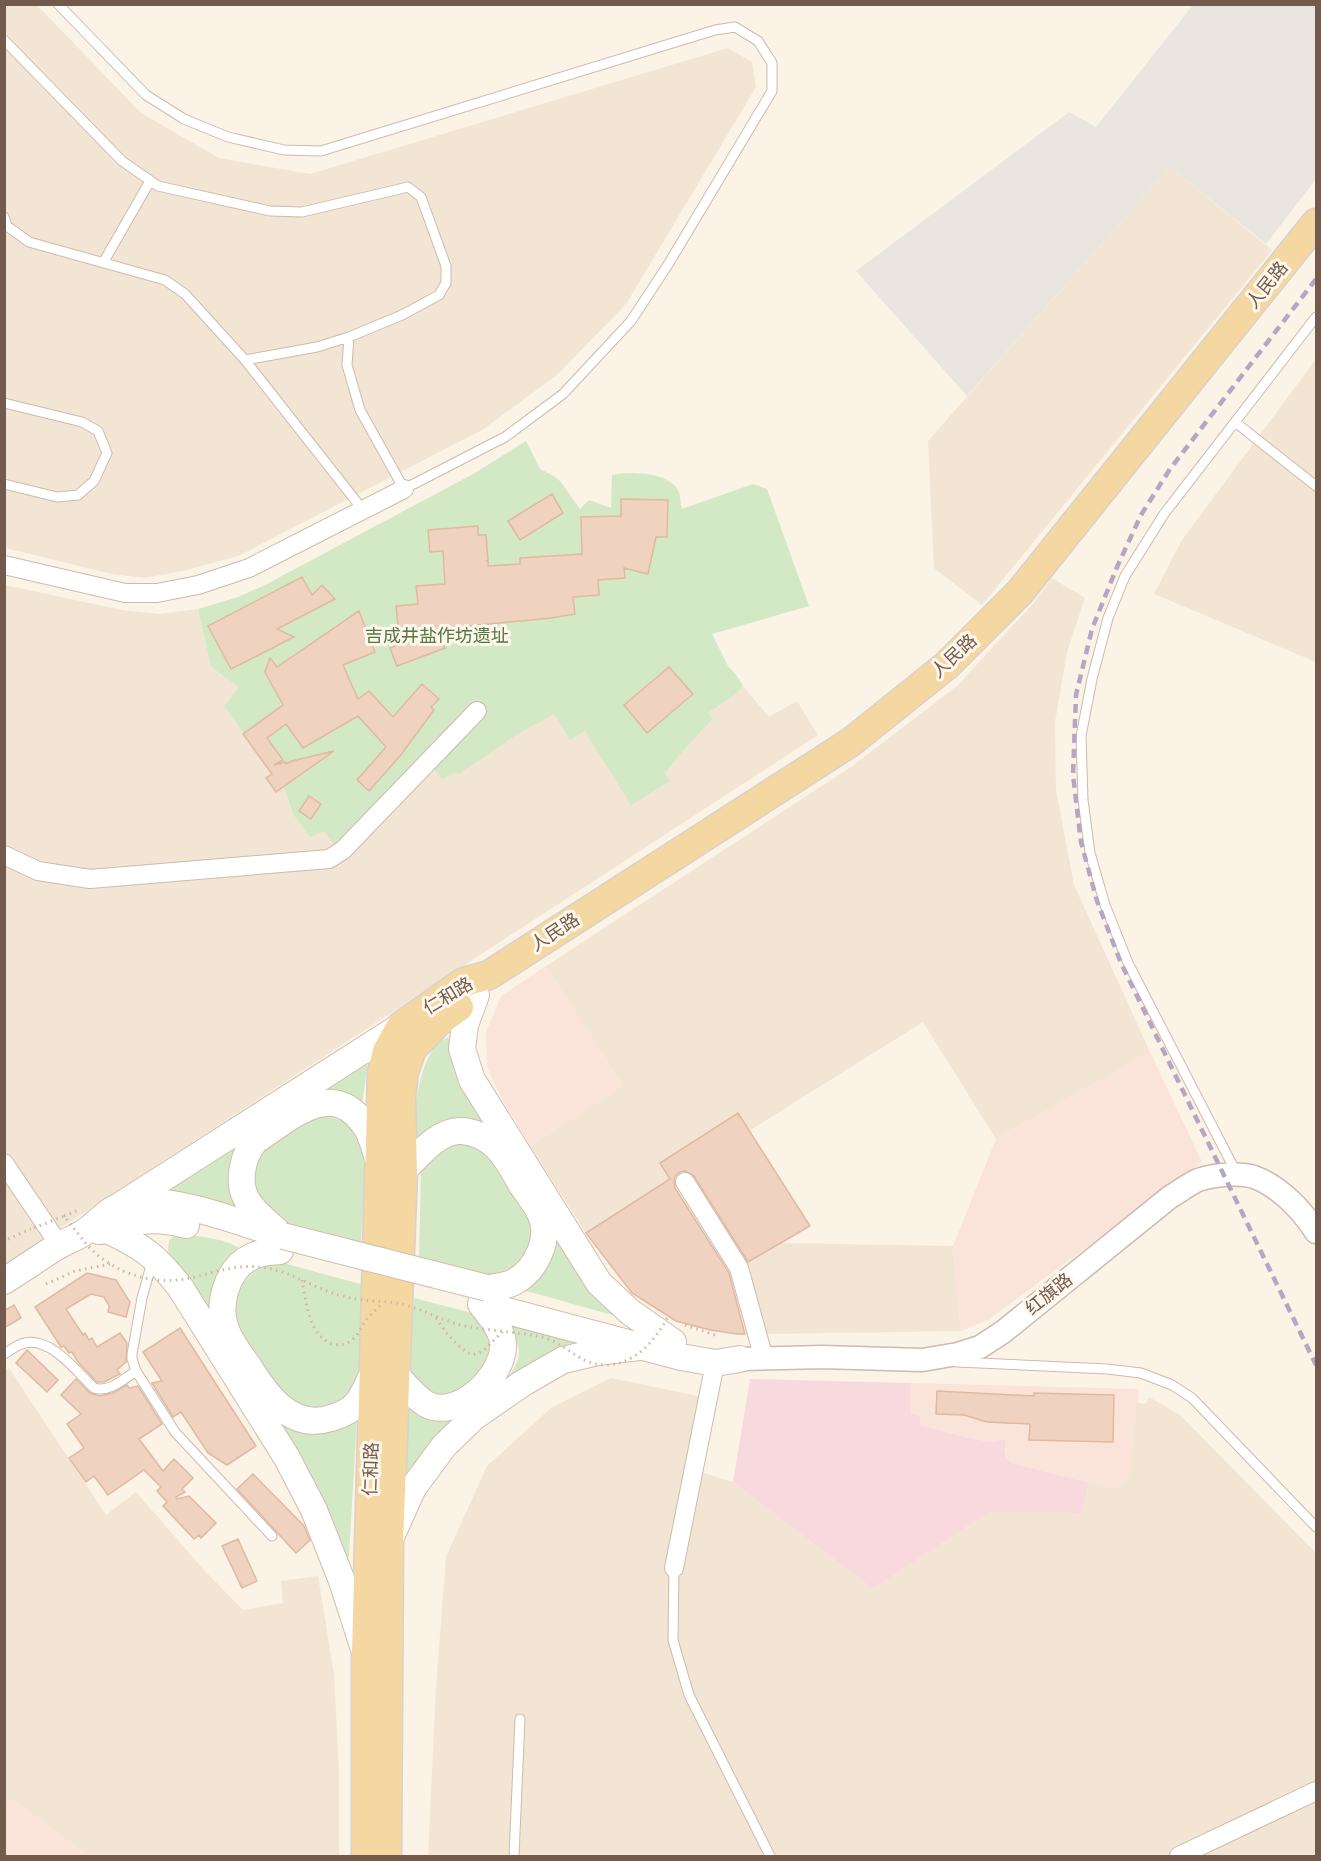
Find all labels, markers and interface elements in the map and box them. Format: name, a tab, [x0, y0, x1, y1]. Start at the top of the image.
street label: 人民路	[1241, 257, 1292, 312]
park label: 吉成井盐作坊遗址	[365, 625, 509, 646]
street label: 人民路	[927, 630, 981, 682]
street label: 人民路	[526, 908, 583, 955]
street label: 仁和路	[419, 973, 476, 1018]
street label: 红旗路	[1021, 1268, 1076, 1319]
street label: 仁和路	[359, 1442, 382, 1496]

